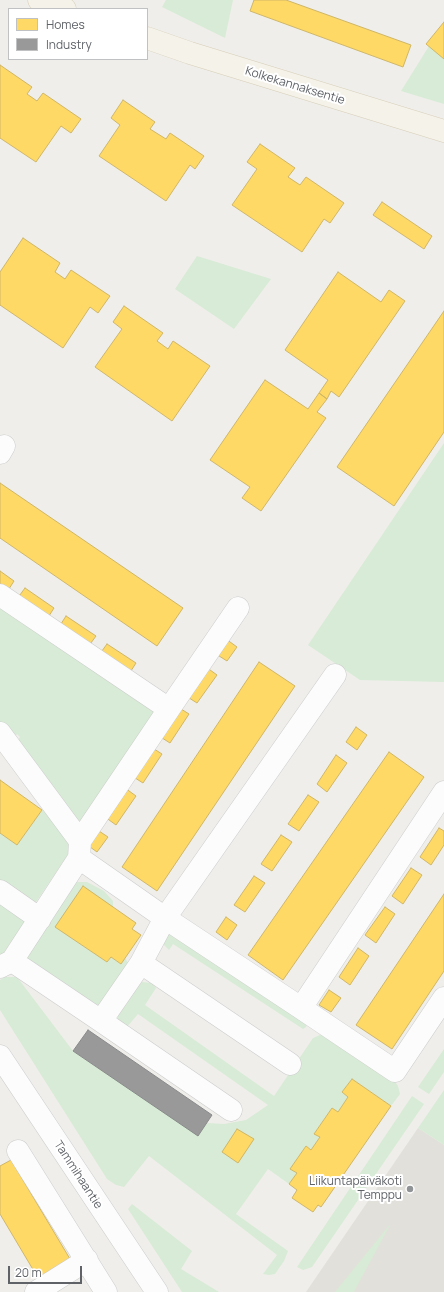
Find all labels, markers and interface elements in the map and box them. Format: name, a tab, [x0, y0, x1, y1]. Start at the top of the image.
legend	[8, 8, 148, 60]
text: Homes	[46, 16, 85, 33]
text: Industry	[46, 36, 92, 53]
street label: Kolkekannaksentie	[243, 64, 347, 108]
street label: Tammihaantie	[51, 1138, 105, 1212]
place label: Liikuntapäiväkoti Temppu	[309, 1175, 402, 1203]
marker: Liikuntapäiväkoti Temppu	[405, 1184, 415, 1194]
scale bar	[10, 1258, 84, 1284]
text: 20 m	[15, 1264, 42, 1281]

